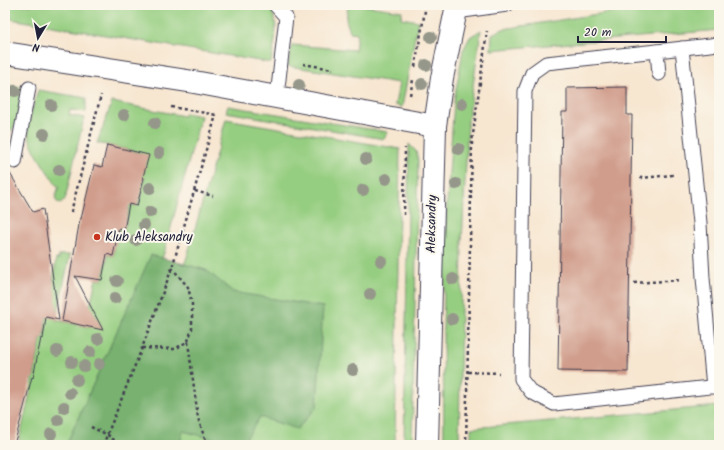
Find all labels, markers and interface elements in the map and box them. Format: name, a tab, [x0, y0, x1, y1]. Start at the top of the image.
north arrow	[18, 18, 58, 58]
scale bar	[578, 18, 666, 44]
text: 20 m	[584, 23, 612, 42]
text: N	[31, 37, 41, 56]
street label: Aleksandry	[421, 194, 443, 253]
place label: Klub Aleksandry	[105, 227, 194, 248]
marker: Klub Aleksandry	[92, 232, 102, 242]

